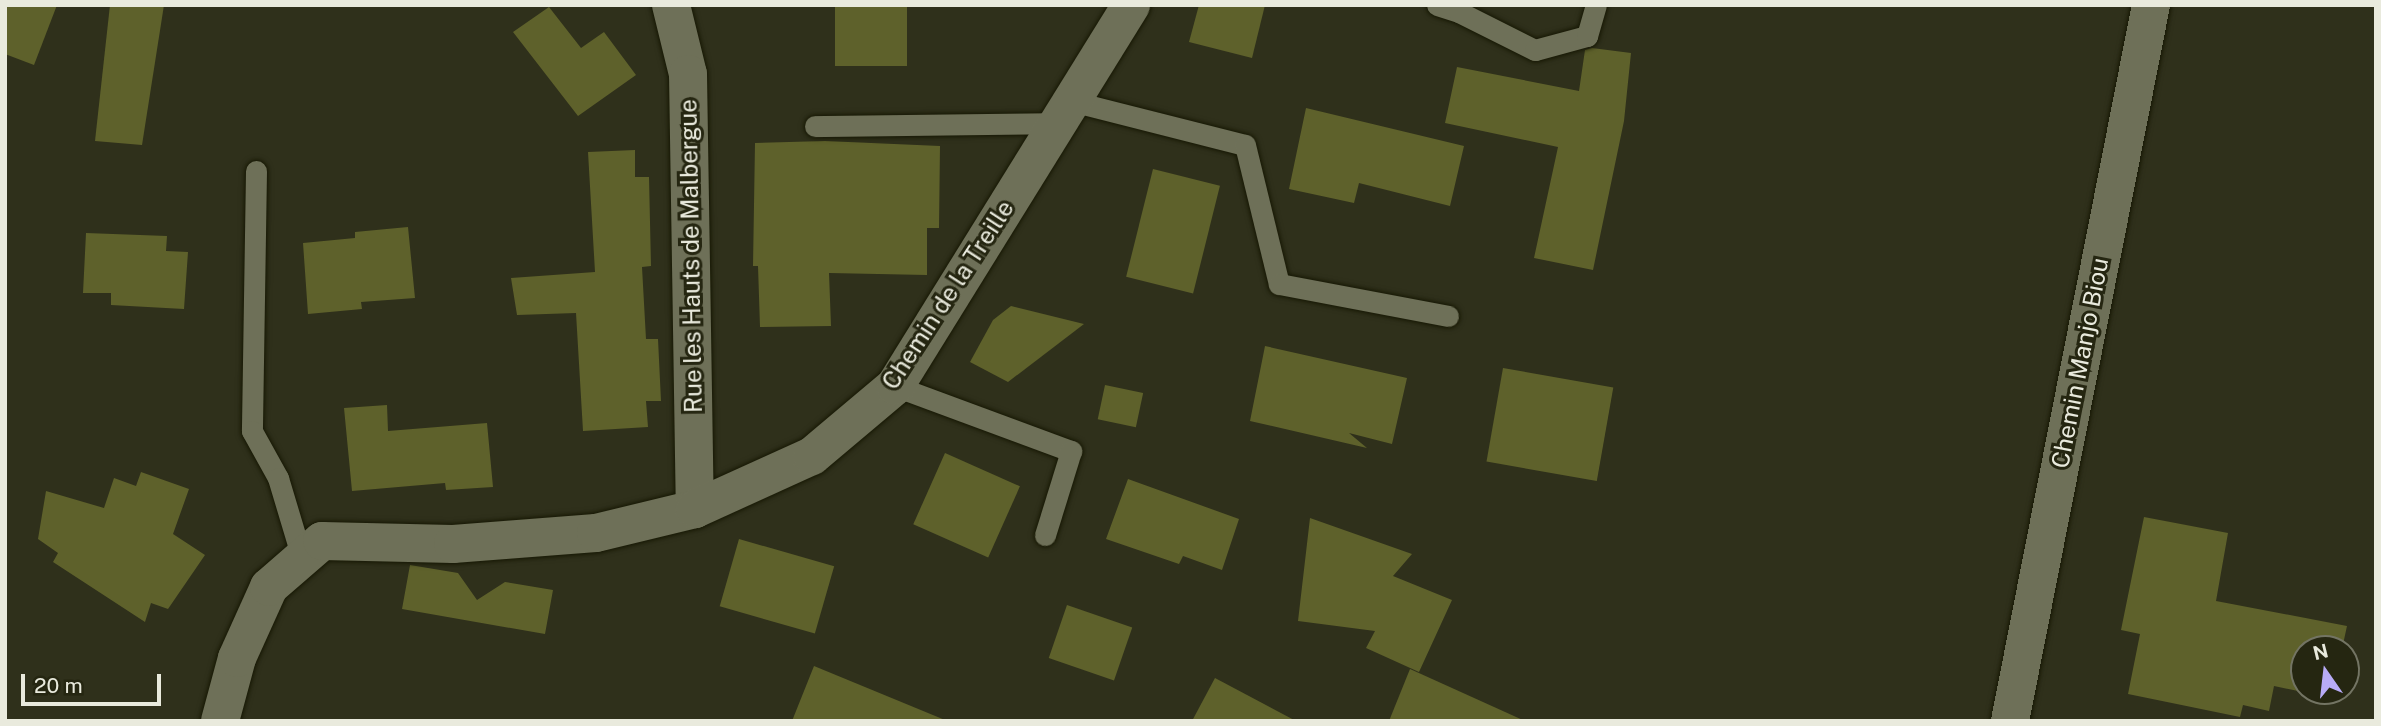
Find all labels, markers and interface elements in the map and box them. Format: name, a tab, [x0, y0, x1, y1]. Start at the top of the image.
street label: Rue les Hauts de Malbergue	[674, 98, 708, 414]
street label: Chemin de la Treille	[876, 195, 1020, 395]
street label: Chemin Manjo Biou	[2045, 255, 2115, 471]
north arrow	[2290, 635, 2360, 705]
text: N	[2311, 639, 2330, 664]
scale bar	[24, 660, 164, 704]
text: 20 m	[34, 673, 83, 698]

